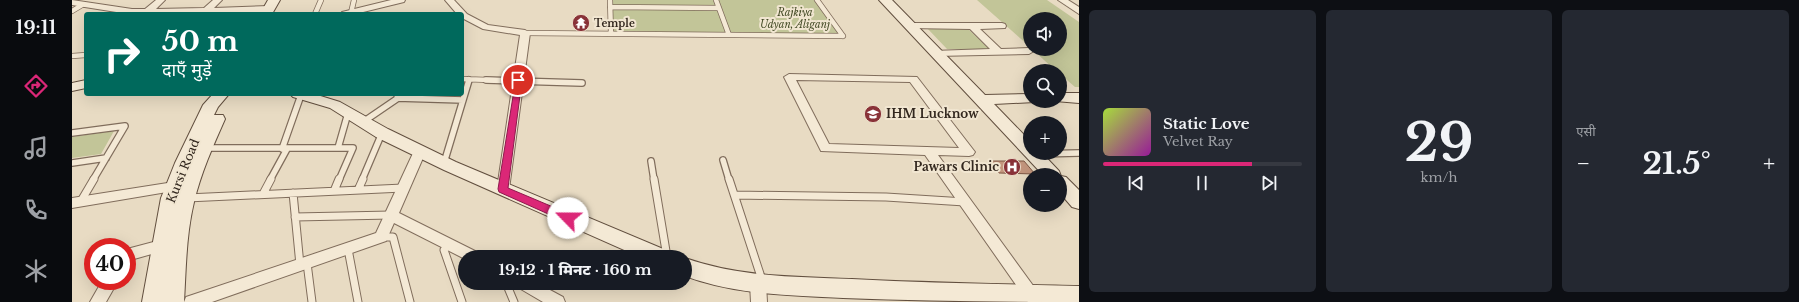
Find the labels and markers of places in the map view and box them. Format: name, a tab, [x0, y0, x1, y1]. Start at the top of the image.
temple icon: Temple	[571, 13, 591, 33]
place label: Temple	[594, 17, 635, 30]
pin	[501, 63, 535, 97]
school or university icon: IHM Lucknow	[863, 104, 883, 124]
place label: IHM Lucknow	[886, 106, 979, 121]
hospital icon: Pawars Clinic	[1002, 157, 1022, 177]
place label: Pawars Clinic	[913, 159, 999, 174]

